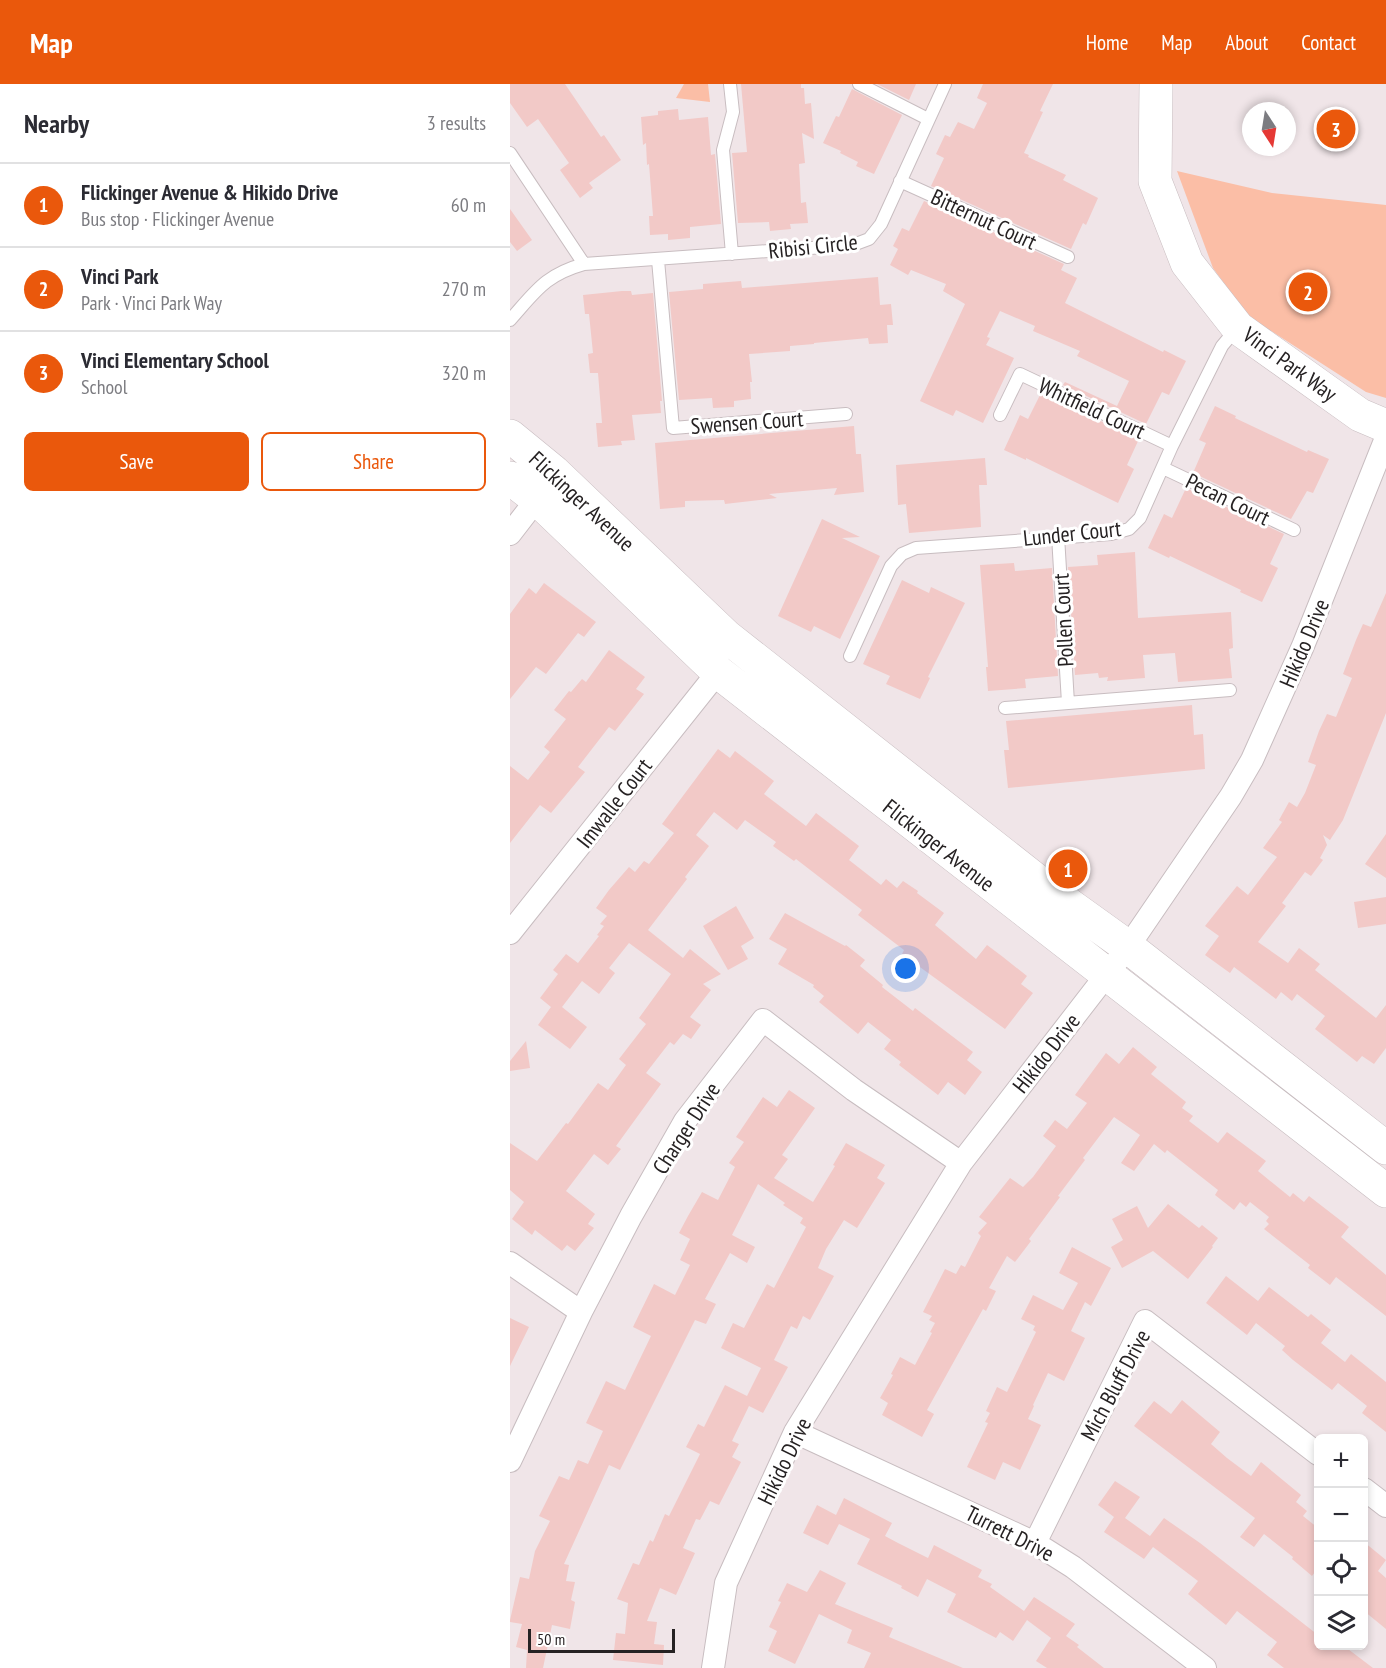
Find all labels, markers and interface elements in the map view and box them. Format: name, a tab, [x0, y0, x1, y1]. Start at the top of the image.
text: Map	[30, 24, 73, 61]
text: Home	[1086, 29, 1128, 56]
text: Map	[1161, 29, 1192, 56]
text: About	[1225, 29, 1268, 56]
text: Contact	[1301, 29, 1356, 56]
north arrow	[1242, 102, 1296, 156]
pin: 3	[1316, 106, 1356, 152]
text: Nearby	[24, 107, 89, 140]
text: 3 results	[427, 110, 486, 136]
text: Flickinger Avenue & Hikido Drive	[81, 178, 338, 206]
street label: Bitternut Court	[927, 182, 1041, 256]
text: 1	[39, 192, 48, 218]
text: 60 m	[451, 192, 486, 218]
text: Bus stop · Flickinger Avenue	[81, 206, 274, 232]
street label: Ribisi Circle	[767, 227, 859, 265]
text: Vinci Park	[81, 262, 159, 290]
pin: 2	[1288, 270, 1328, 314]
text: 2	[39, 276, 48, 302]
text: 270 m	[442, 276, 486, 302]
text: Park · Vinci Park Way	[81, 290, 222, 316]
street label: Vinci Park Way	[1237, 320, 1343, 408]
text: Vinci Elementary School	[81, 346, 269, 374]
text: 3	[39, 360, 48, 386]
text: 320 m	[442, 360, 486, 386]
street label: Whitfield Court	[1034, 371, 1150, 445]
text: School	[81, 374, 127, 400]
street label: Swensen Court	[690, 404, 804, 440]
button: Save	[24, 432, 249, 491]
button: Share	[261, 432, 486, 491]
street label: Flickinger Avenue	[523, 445, 641, 557]
street label: Pecan Court	[1181, 467, 1275, 531]
street label: Lunder Court	[1022, 514, 1122, 552]
street label: Pollen Court	[1047, 573, 1079, 667]
street label: Hikido Drive	[1273, 594, 1335, 692]
street label: Imwalle Court	[570, 752, 658, 854]
street label: Flickinger Avenue	[878, 793, 1000, 897]
pin: 1	[1048, 846, 1088, 892]
your location	[891, 954, 920, 983]
street label: Hikido Drive	[1006, 1008, 1086, 1098]
street label: Charger Drive	[646, 1077, 726, 1179]
street label: Mich Bluff Drive	[1074, 1325, 1156, 1445]
street label: Hikido Drive	[751, 1413, 817, 1509]
map controls	[1314, 1434, 1368, 1650]
button: +	[1314, 1434, 1368, 1488]
button: −	[1314, 1488, 1368, 1542]
street label: Turrett Drive	[961, 1499, 1059, 1567]
button: locate	[1314, 1542, 1368, 1596]
button: layers	[1314, 1596, 1368, 1650]
scale bar	[528, 1626, 675, 1654]
text: 50 m	[537, 1629, 565, 1649]

